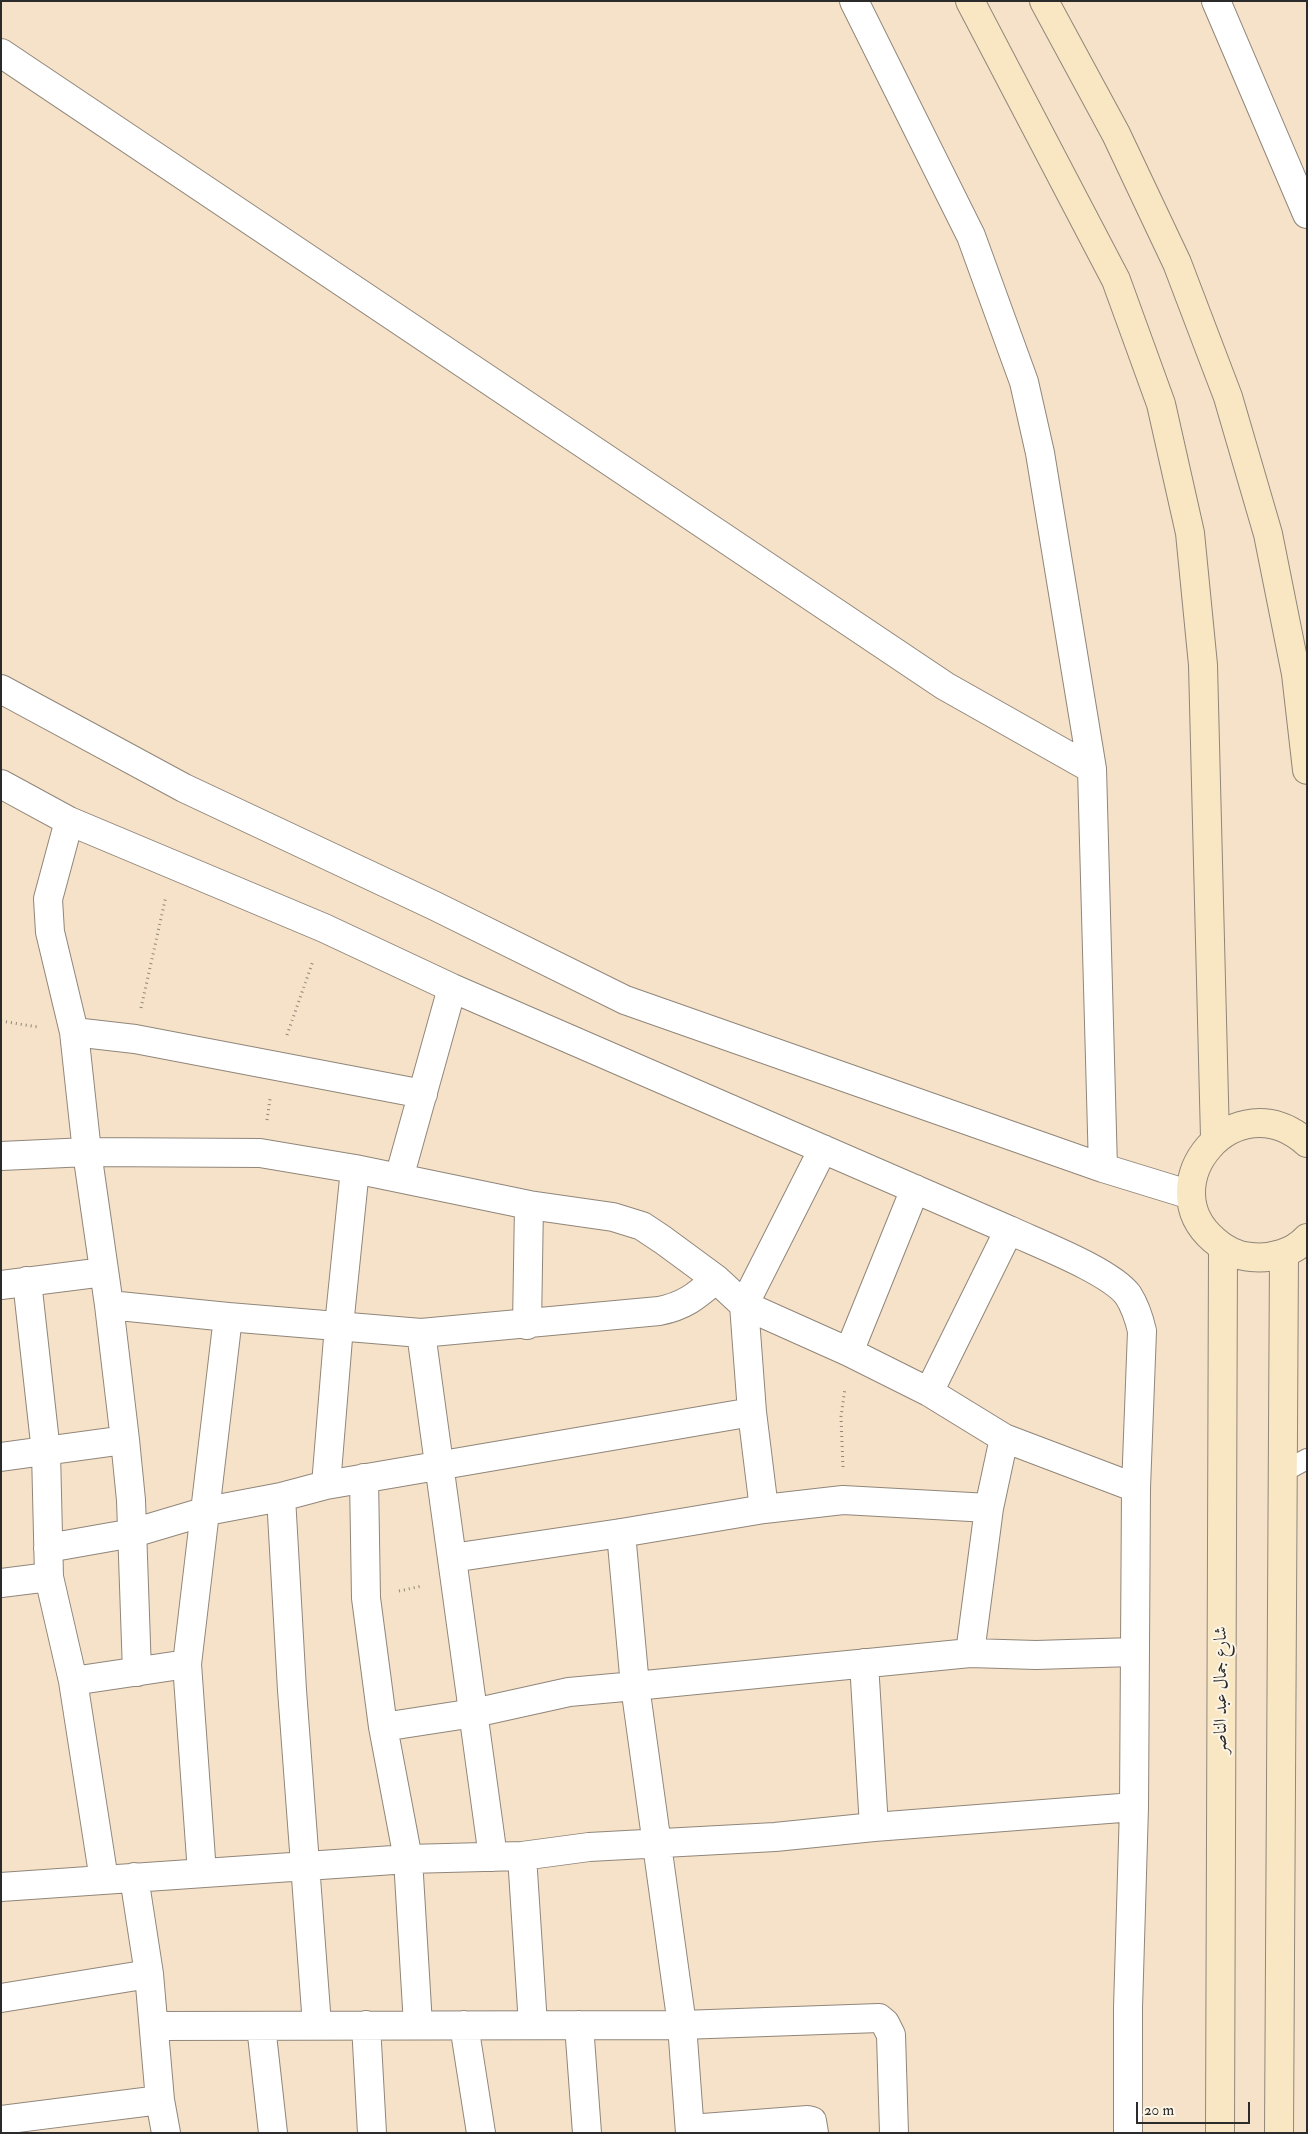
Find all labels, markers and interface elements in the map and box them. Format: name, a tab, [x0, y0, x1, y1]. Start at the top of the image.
street label: شارع جمال عبد الناصر	[1211, 1626, 1233, 1754]
scale bar	[1138, 2092, 1252, 2124]
text: 20 m	[1144, 2101, 1174, 2120]

